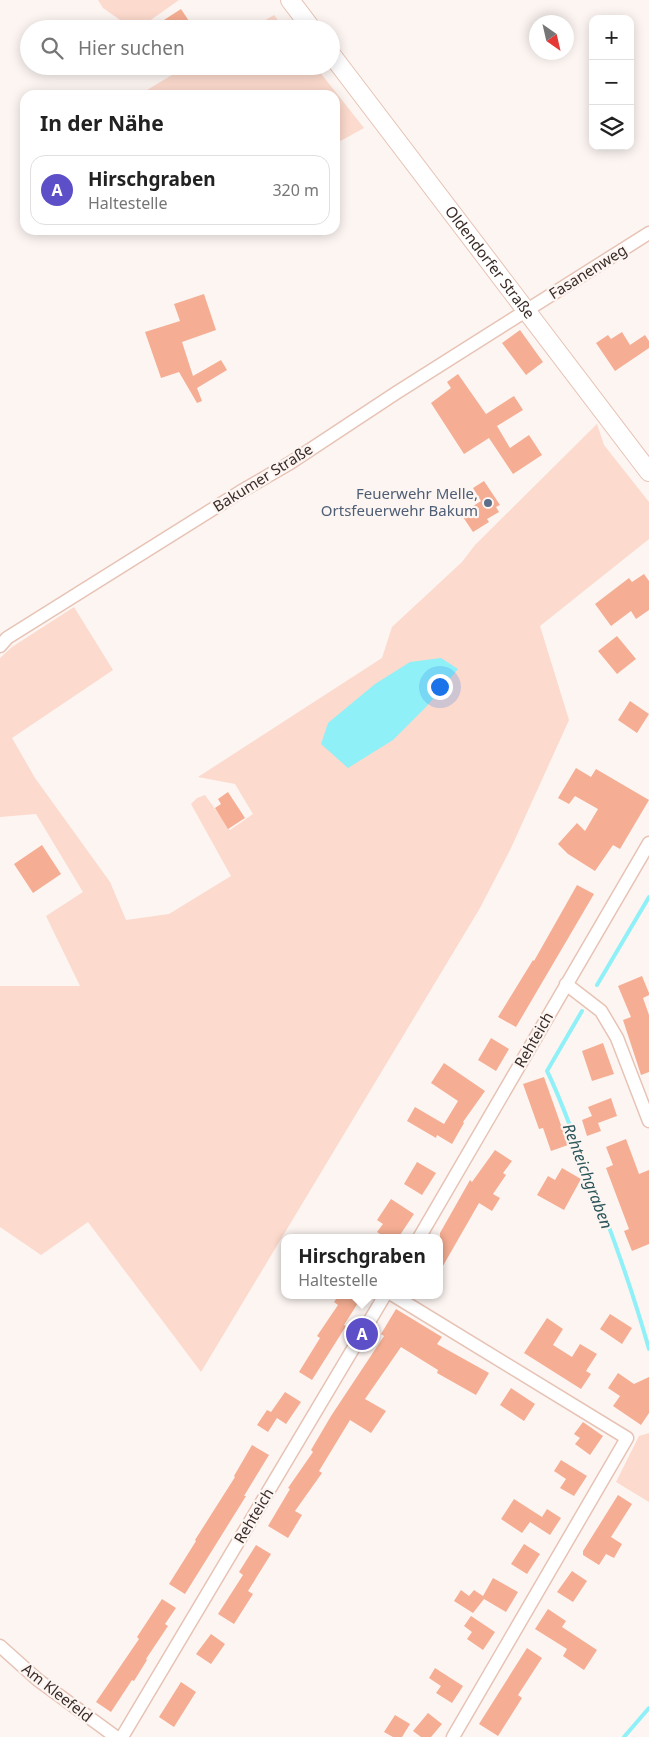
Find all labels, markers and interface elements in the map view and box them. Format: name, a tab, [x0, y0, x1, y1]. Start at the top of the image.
north arrow	[529, 15, 574, 60]
map controls	[589, 15, 634, 150]
button: +	[589, 15, 634, 60]
search box	[20, 20, 340, 75]
icon: search	[38, 34, 66, 62]
text: Hier suchen	[78, 35, 185, 61]
button: −	[589, 60, 634, 105]
button: layers	[589, 105, 634, 150]
text: In der Nähe	[40, 109, 164, 137]
text: Hirschgraben	[88, 166, 216, 192]
text: A	[51, 179, 63, 201]
text: 320 m	[272, 179, 319, 201]
text: Haltestelle	[88, 192, 168, 214]
street label: Oldendorfer Straße	[441, 201, 540, 322]
street label: Fasanenweg	[545, 239, 630, 303]
street label: Bakumer Straße	[209, 438, 316, 516]
place label: Feuerwehr Melle, Ortsfeuerwehr Bakum	[321, 483, 478, 520]
marker: Feuerwehr Melle, Ortsfeuerwehr Bakum	[482, 497, 494, 509]
your location	[427, 674, 453, 700]
street label: Rehteich	[509, 1008, 557, 1071]
water label: Rehteichgraben	[558, 1120, 618, 1232]
popup	[281, 1234, 443, 1299]
text: Hirschgraben	[298, 1243, 426, 1269]
text: Haltestelle	[298, 1269, 378, 1291]
pin: A	[346, 1315, 378, 1353]
street label: Rehteich	[229, 1484, 277, 1547]
street label: Am Kleefeld	[18, 1658, 97, 1726]

